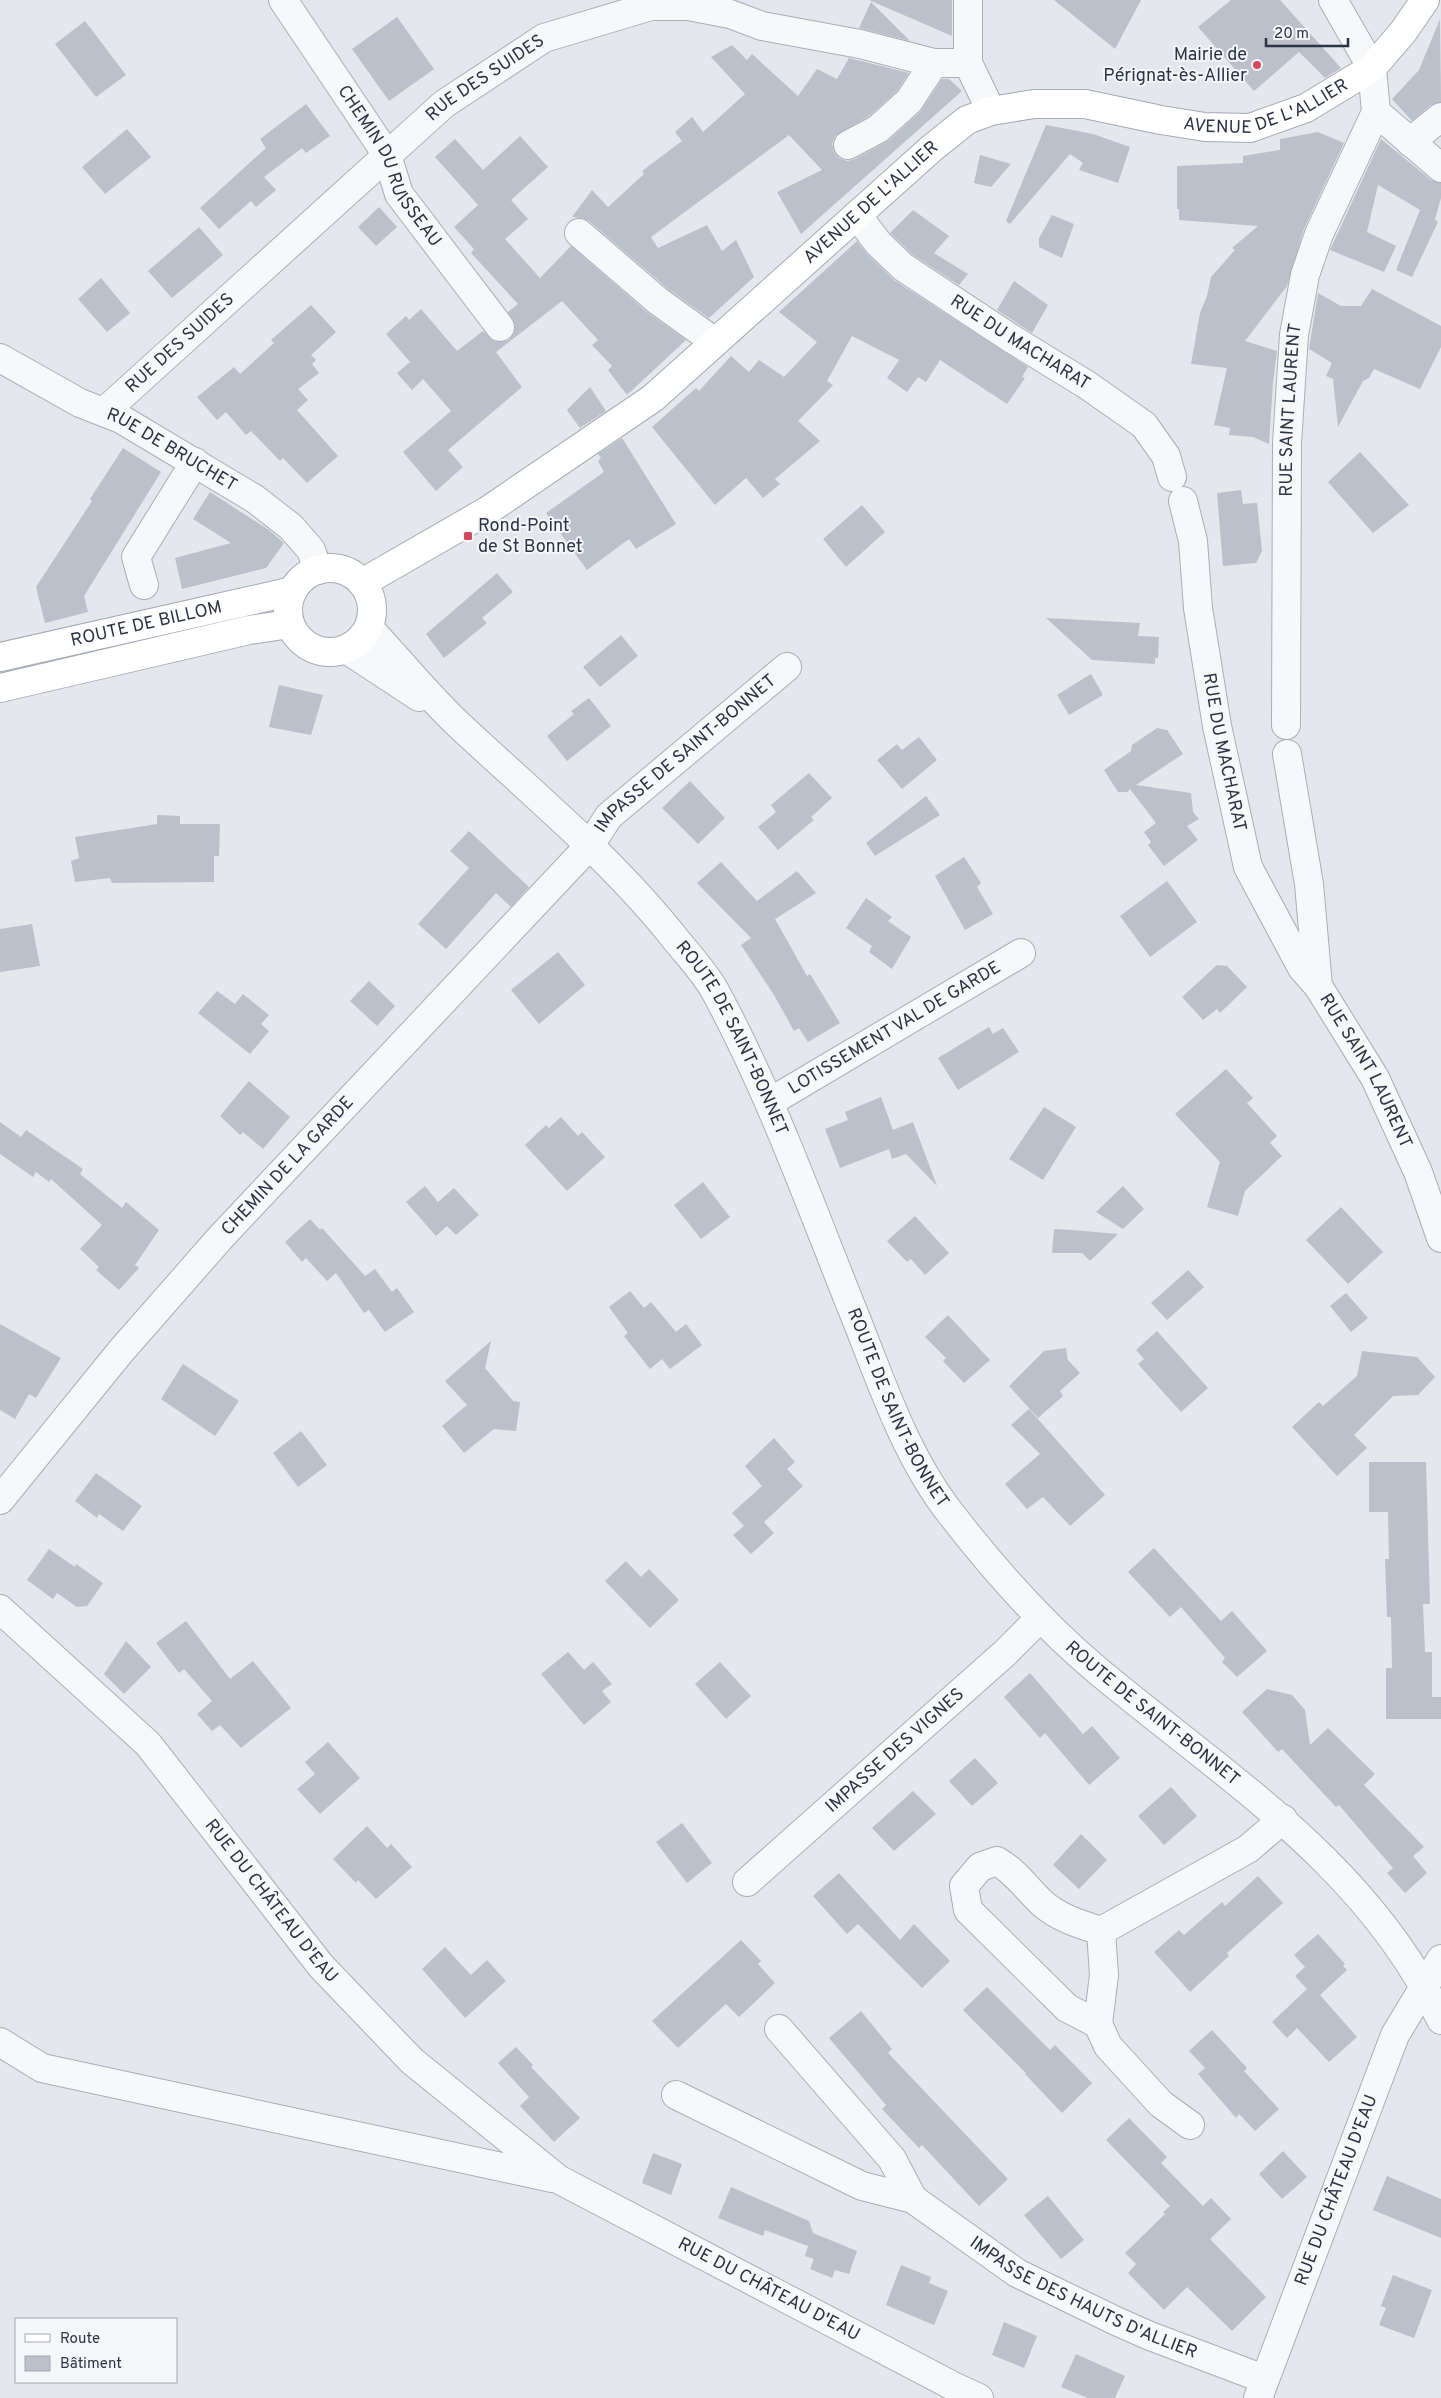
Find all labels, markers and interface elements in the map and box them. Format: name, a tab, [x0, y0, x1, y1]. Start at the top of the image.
scale bar	[1266, 15, 1348, 47]
text: 20 m	[1274, 25, 1309, 44]
street label: RUE DES SUIDES	[421, 29, 549, 126]
place label: Mairie de Pérignat-ès-Allier	[1103, 44, 1247, 88]
marker: Mairie de Pérignat-ès-Allier	[1251, 59, 1263, 71]
street label: AVENUE DE L'ALLIER	[1182, 74, 1353, 140]
street label: CHEMIN DU RUISSEAU	[332, 81, 447, 251]
street label: AVENUE DE L'ALLIER	[799, 136, 944, 269]
street label: RUE DES SUIDES	[121, 288, 239, 398]
street label: RUE DU MACHARAT	[946, 290, 1094, 396]
street label: RUE SAINT LAURENT	[1275, 322, 1307, 497]
street label: RUE DE BRUCHET	[103, 403, 241, 497]
place label: Rond-Point de St Bonnet	[478, 515, 583, 559]
marker: Rond-Point de St Bonnet	[462, 530, 474, 542]
street label: ROUTE DE BILLOM	[68, 596, 224, 652]
street label: IMPASSE DE SAINT-BONNET	[590, 669, 781, 837]
street label: RUE DU MACHARAT	[1197, 671, 1251, 834]
street label: ROUTE DE SAINT-BONNET	[670, 936, 793, 1139]
street label: LOTISSEMENT VAL DE GARDE	[784, 956, 1005, 1100]
street label: RUE SAINT LAURENT	[1314, 989, 1417, 1152]
street label: CHEMIN DE LA GARDE	[217, 1091, 359, 1241]
street label: ROUTE DE SAINT-BONNET	[841, 1305, 954, 1512]
street label: ROUTE DE SAINT-BONNET	[1060, 1636, 1244, 1791]
street label: IMPASSE DES VIGNES	[821, 1683, 969, 1818]
street label: RUE DU CHÂTEAU D'EAU	[199, 1815, 343, 1988]
street label: RUE DU CHÂTEAU D'EAU	[1290, 2092, 1383, 2289]
street label: IMPASSE DES HAUTS D'ALLIER	[965, 2231, 1201, 2364]
street label: RUE DU CHÂTEAU D'EAU	[674, 2232, 864, 2347]
legend	[15, 2318, 178, 2383]
text: Route	[60, 2330, 100, 2349]
text: Bâtiment	[60, 2355, 122, 2374]

